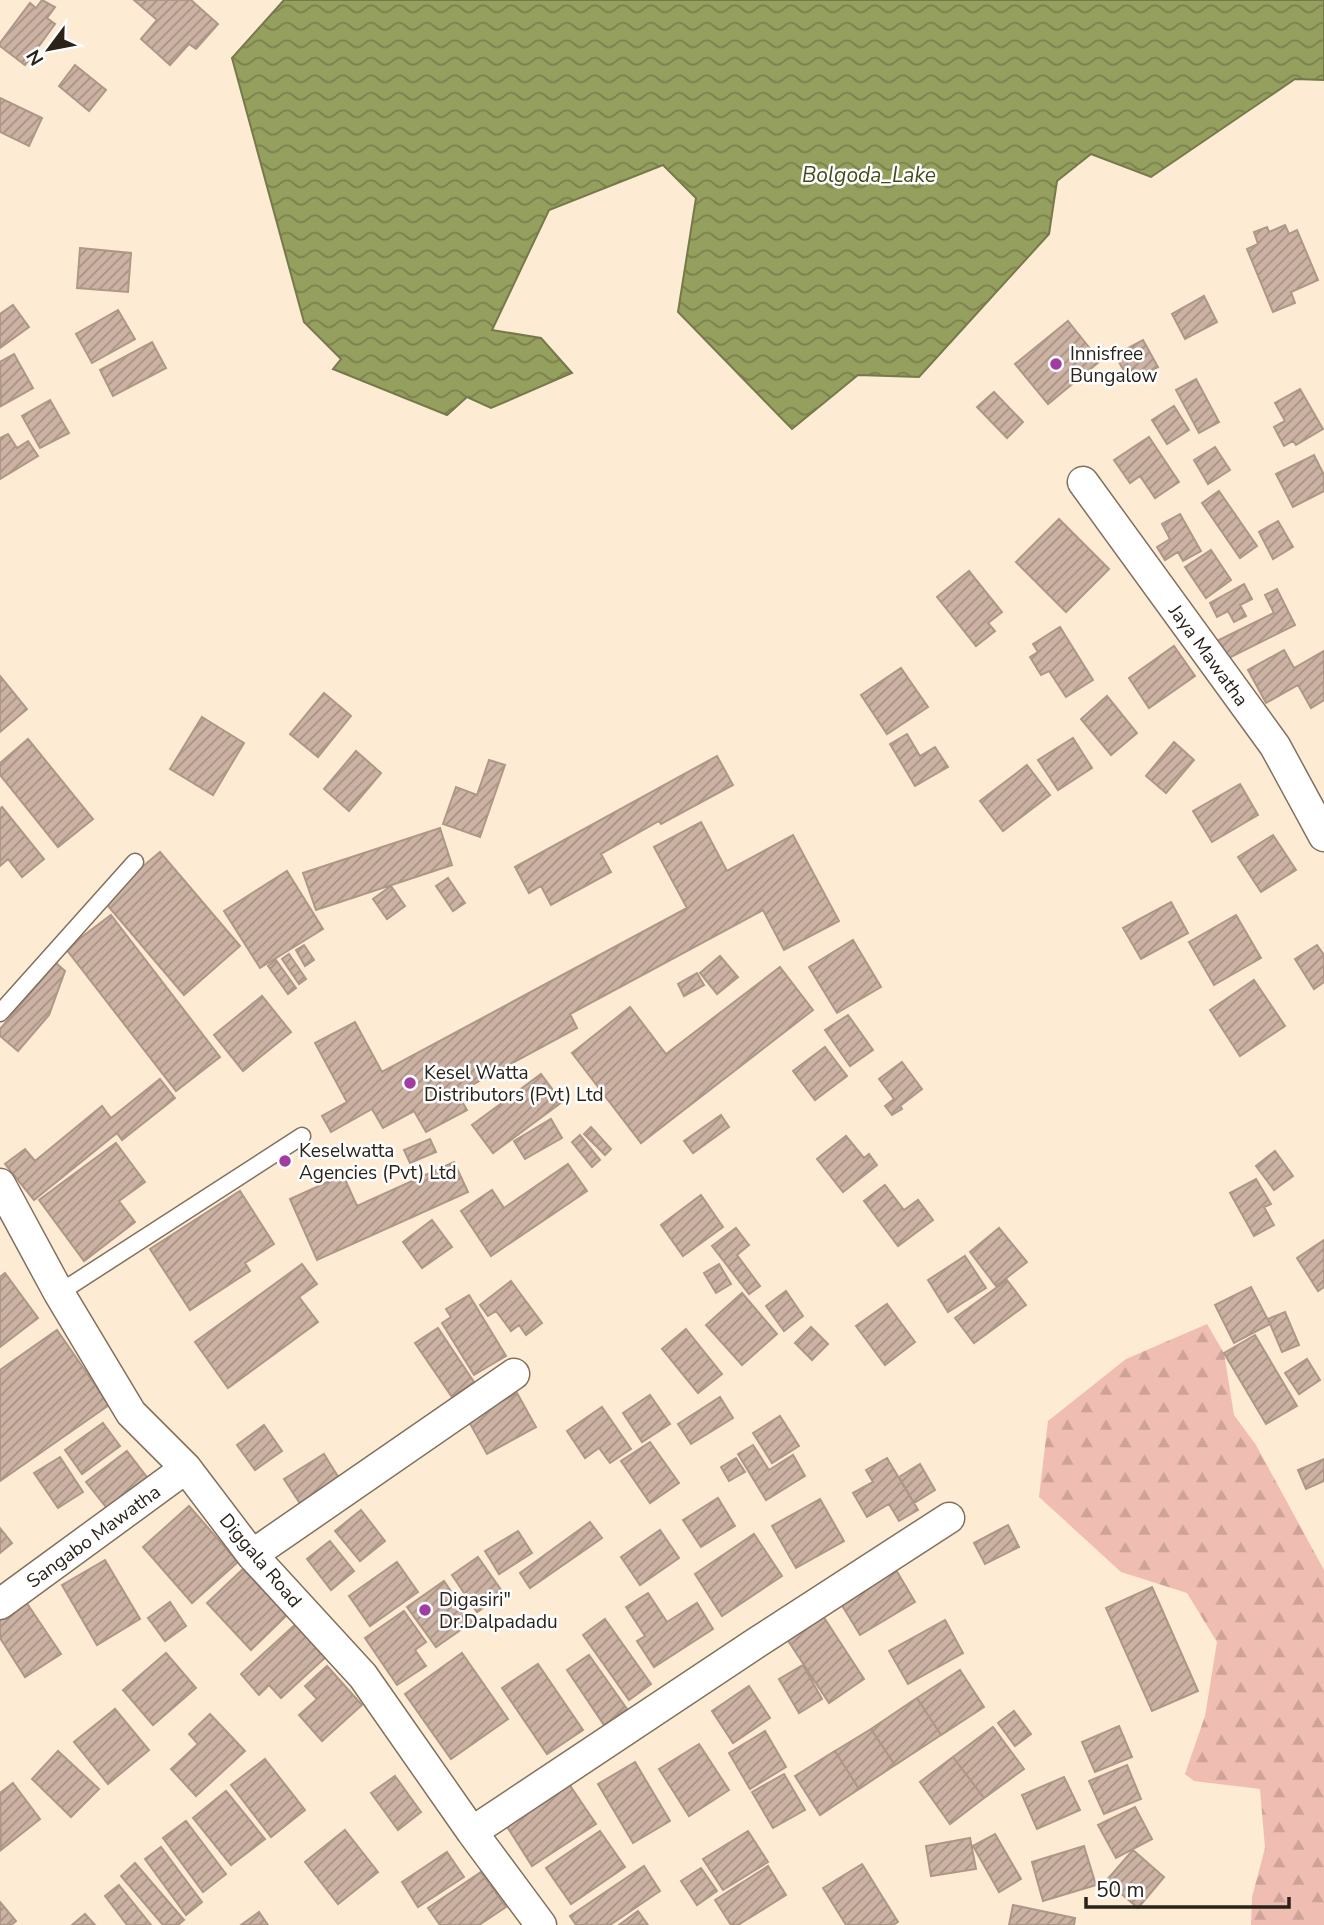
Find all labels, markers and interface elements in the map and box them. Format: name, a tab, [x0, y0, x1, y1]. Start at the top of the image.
north arrow	[14, 14, 84, 84]
text: N	[21, 45, 50, 70]
water label: Bolgoda_Lake	[802, 161, 936, 189]
place label: Innisfree Bungalow	[1070, 341, 1157, 389]
marker: Innisfree Bungalow	[1048, 356, 1064, 372]
street label: Jaya Mawatha	[1162, 598, 1254, 712]
place label: Kesel Watta Distributors (Pvt) Ltd	[424, 1060, 604, 1108]
marker: Kesel Watta Distributors (Pvt) Ltd	[402, 1075, 418, 1091]
place label: Keselwatta Agencies (Pvt) Ltd	[299, 1138, 457, 1186]
marker: Keselwatta Agencies (Pvt) Ltd	[277, 1153, 293, 1169]
street label: Sangabo Mawatha	[21, 1479, 166, 1594]
street label: Diggala Road	[213, 1508, 307, 1613]
place label: Digasiri" Dr.Dalpadadu	[439, 1587, 558, 1635]
marker: Digasiri" Dr.Dalpadadu	[417, 1602, 433, 1618]
scale bar	[1086, 1866, 1289, 1910]
text: 50 m	[1096, 1876, 1145, 1904]

